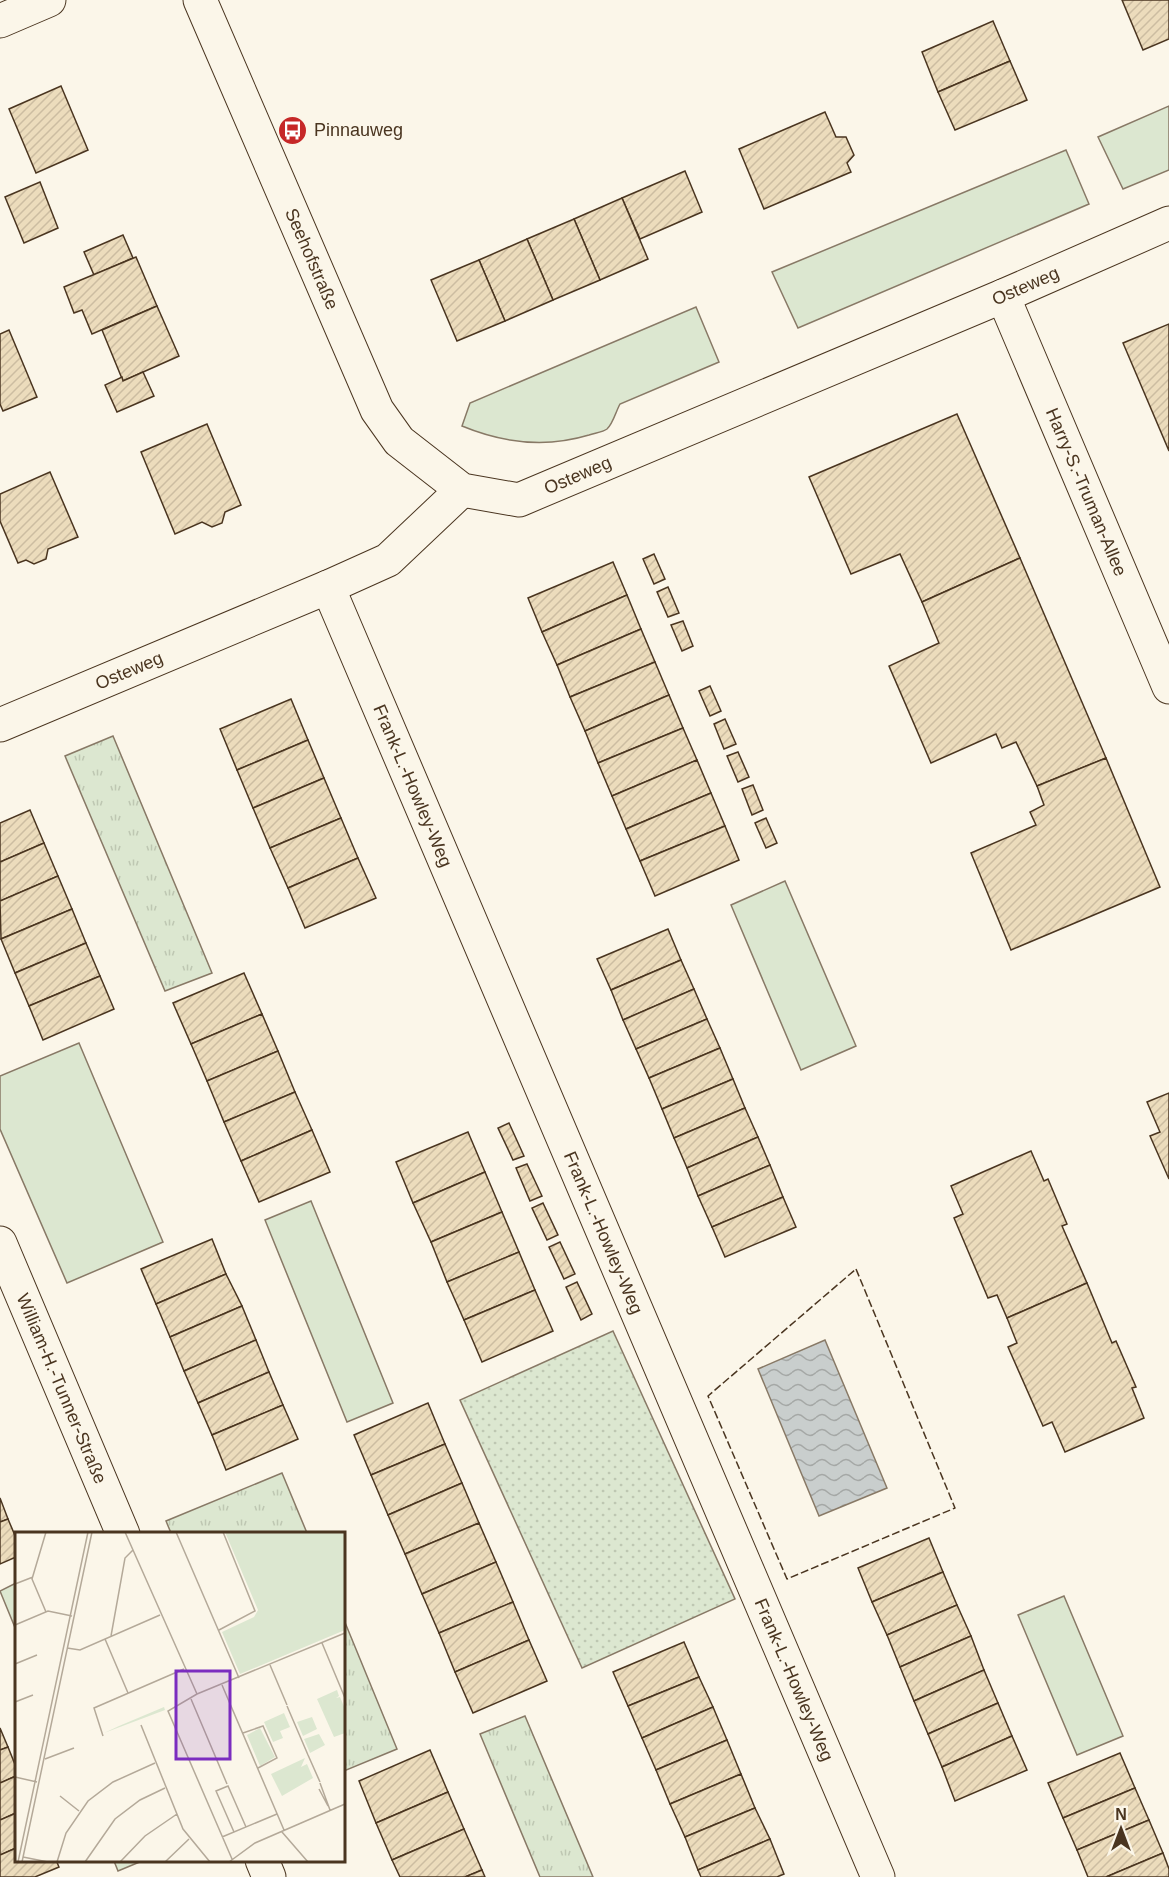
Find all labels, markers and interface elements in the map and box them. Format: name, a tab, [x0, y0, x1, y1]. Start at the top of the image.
bus stop icon: Pinnauweg	[277, 114, 309, 146]
place label: Pinnauweg	[314, 120, 403, 140]
street label: Seehofstraße	[281, 205, 342, 313]
street label: Osteweg	[989, 263, 1062, 310]
street label: Harry-S.-Truman-Allee	[1042, 405, 1131, 579]
street label: Osteweg	[541, 452, 614, 498]
street label: Osteweg	[92, 648, 166, 694]
street label: Frank-L.-Howley-Weg	[369, 701, 456, 870]
street label: Frank-L.-Howley-Weg	[560, 1148, 647, 1317]
street label: William-H.-Tunner-Straße	[12, 1290, 111, 1487]
inset map	[15, 1532, 345, 1862]
street label: Frank-L.-Howley-Weg	[750, 1596, 837, 1764]
north arrow	[1091, 1799, 1151, 1859]
text: N	[1115, 1806, 1127, 1823]

